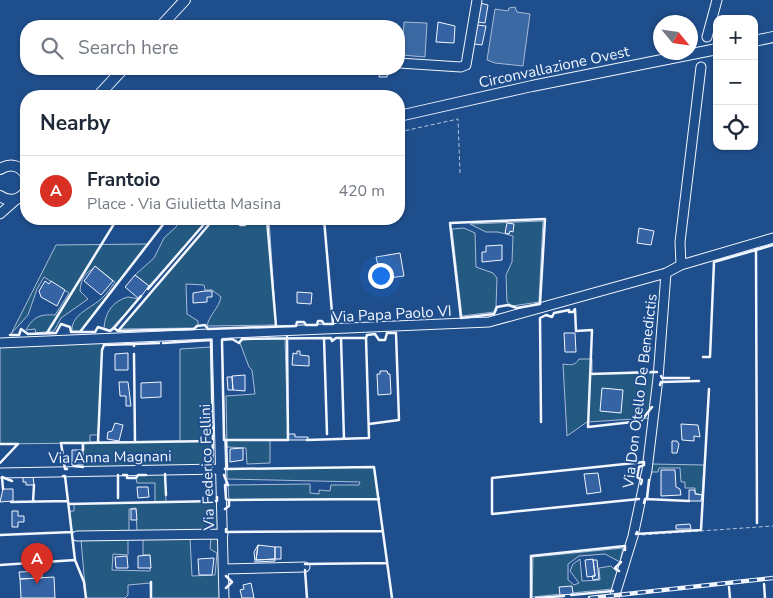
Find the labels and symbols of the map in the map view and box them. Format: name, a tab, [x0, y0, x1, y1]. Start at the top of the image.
north arrow	[653, 15, 698, 60]
street label: Circonvallazione Ovest	[477, 41, 632, 93]
your location	[368, 263, 394, 289]
street label: Via Don Otello De Benedictis	[618, 293, 662, 490]
street label: Via Papa Paolo VI	[331, 301, 452, 327]
street label: Via Federico Fellini	[195, 404, 219, 531]
street label: Via Anna Magnani	[47, 446, 172, 468]
pin: A	[21, 543, 53, 584]

